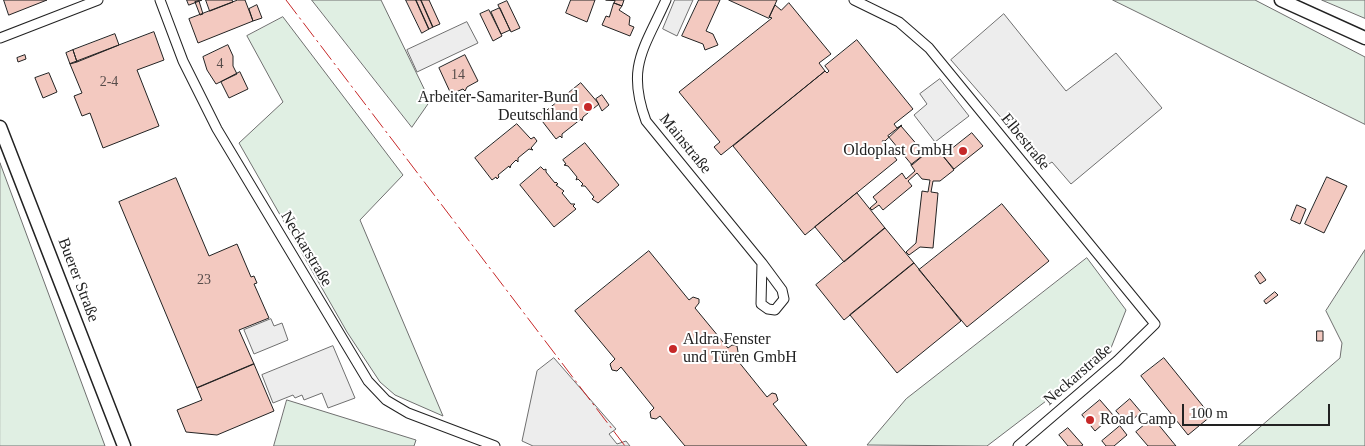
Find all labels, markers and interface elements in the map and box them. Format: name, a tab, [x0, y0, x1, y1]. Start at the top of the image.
house number: 4	[216, 56, 224, 72]
house number: 14	[451, 67, 465, 83]
house number: 2-4	[100, 74, 118, 90]
place label: Arbeiter-Samariter-Bund Deutschland	[418, 88, 578, 126]
marker: Arbeiter-Samariter-Bund Deutschland	[582, 101, 594, 113]
street label: Mainstraße	[655, 110, 715, 178]
street label: Elbestraße	[996, 110, 1054, 174]
place label: Oldoplast GmbH	[843, 141, 953, 161]
marker: Oldoplast GmbH	[957, 145, 969, 157]
street label: Neckarstraße	[276, 208, 336, 290]
street label: Buerer Straße	[53, 235, 103, 325]
house number: 23	[197, 272, 211, 288]
place label: Aldra Fenster und Türen GmbH	[683, 330, 797, 368]
street label: Neckarstraße	[1040, 340, 1116, 410]
marker: Aldra Fenster und Türen GmbH	[667, 343, 679, 355]
scale bar	[1185, 394, 1332, 426]
text: 100 m	[1190, 405, 1228, 421]
place label: Road Camp	[1100, 410, 1176, 430]
marker: Road Camp	[1084, 414, 1096, 426]

